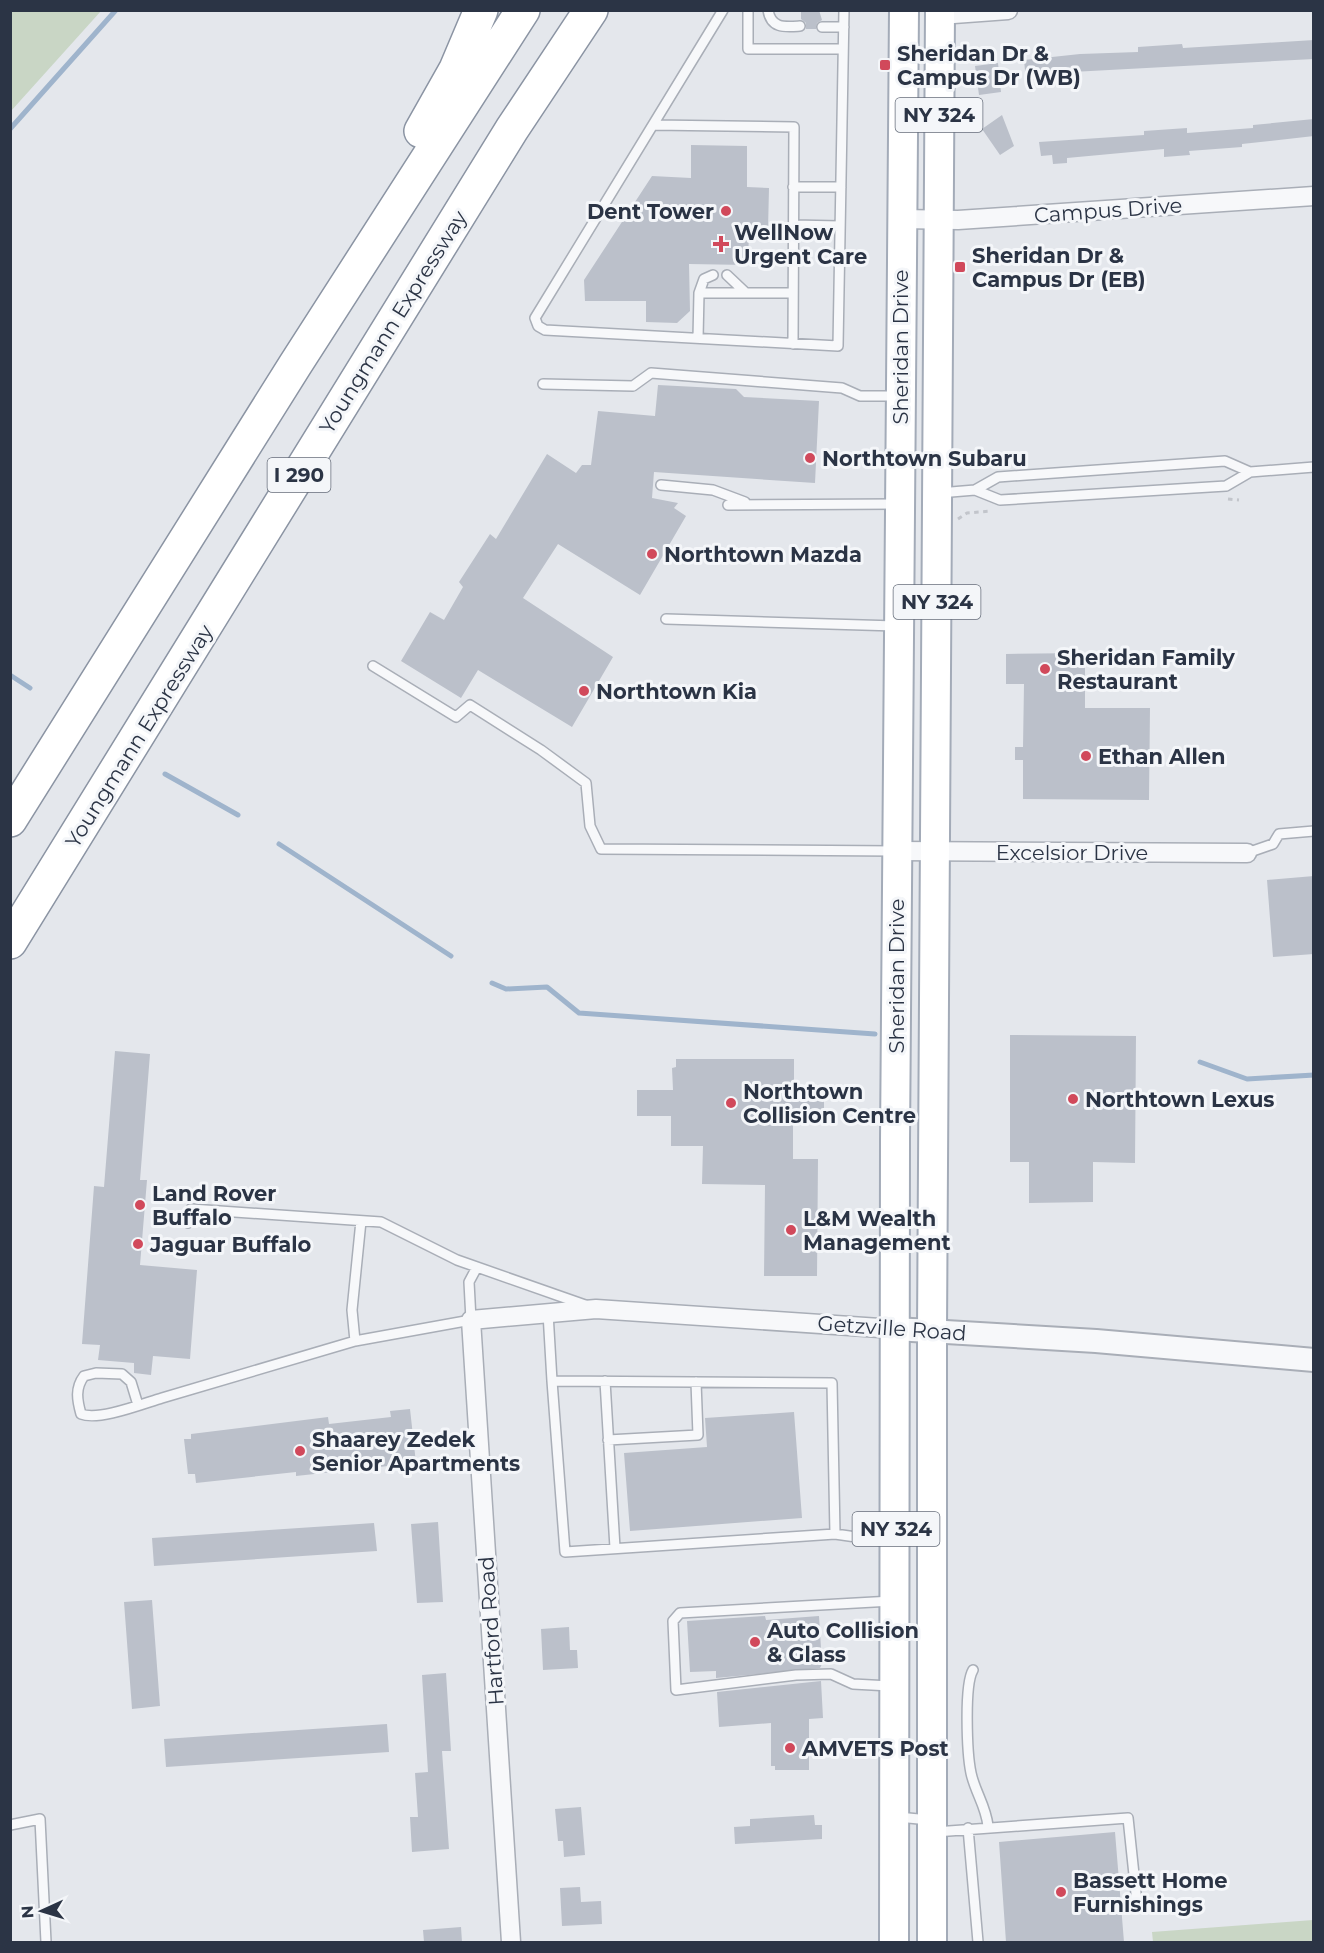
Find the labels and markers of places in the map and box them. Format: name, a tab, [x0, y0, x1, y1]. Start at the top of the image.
place label: Sheridan Dr & Campus Dr (WB)	[897, 41, 1081, 90]
marker: Sheridan Dr & Campus Dr (WB)	[878, 58, 892, 72]
place label: Dent Tower	[587, 199, 714, 224]
marker: Dent Tower	[719, 204, 733, 218]
place label: WellNow Urgent Care	[734, 220, 867, 269]
marker: WellNow Urgent Care	[712, 235, 730, 253]
place label: Sheridan Dr & Campus Dr (EB)	[972, 243, 1146, 292]
marker: Sheridan Dr & Campus Dr (EB)	[953, 260, 967, 274]
place label: Northtown Subaru	[822, 446, 1027, 471]
marker: Northtown Subaru	[803, 451, 817, 465]
place label: Northtown Mazda	[664, 542, 862, 567]
marker: Northtown Mazda	[645, 547, 659, 561]
place label: Sheridan Family Restaurant	[1057, 645, 1235, 694]
marker: Sheridan Family Restaurant	[1038, 662, 1052, 676]
place label: Northtown Kia	[596, 679, 757, 704]
marker: Northtown Kia	[577, 684, 591, 698]
place label: Ethan Allen	[1098, 744, 1226, 769]
marker: Ethan Allen	[1079, 749, 1093, 763]
place label: Northtown Collision Centre	[743, 1079, 916, 1128]
place label: Northtown Lexus	[1085, 1087, 1275, 1112]
marker: Northtown Lexus	[1066, 1092, 1080, 1106]
marker: Northtown Collision Centre	[724, 1096, 738, 1110]
place label: Land Rover Buffalo	[152, 1181, 276, 1230]
marker: Land Rover Buffalo	[133, 1198, 147, 1212]
place label: L&M Wealth Management	[803, 1206, 951, 1255]
marker: L&M Wealth Management	[784, 1223, 798, 1237]
place label: Jaguar Buffalo	[149, 1232, 311, 1257]
marker: Jaguar Buffalo	[131, 1237, 145, 1251]
place label: Shaarey Zedek Senior Apartments	[312, 1427, 520, 1476]
marker: Shaarey Zedek Senior Apartments	[293, 1444, 307, 1458]
place label: Auto Collision & Glass	[766, 1618, 919, 1667]
marker: Auto Collision & Glass	[748, 1635, 762, 1649]
place label: AMVETS Post	[801, 1736, 949, 1761]
marker: AMVETS Post	[783, 1741, 797, 1755]
place label: Bassett Home Furnishings	[1073, 1868, 1228, 1917]
marker: Bassett Home Furnishings	[1054, 1885, 1068, 1899]

